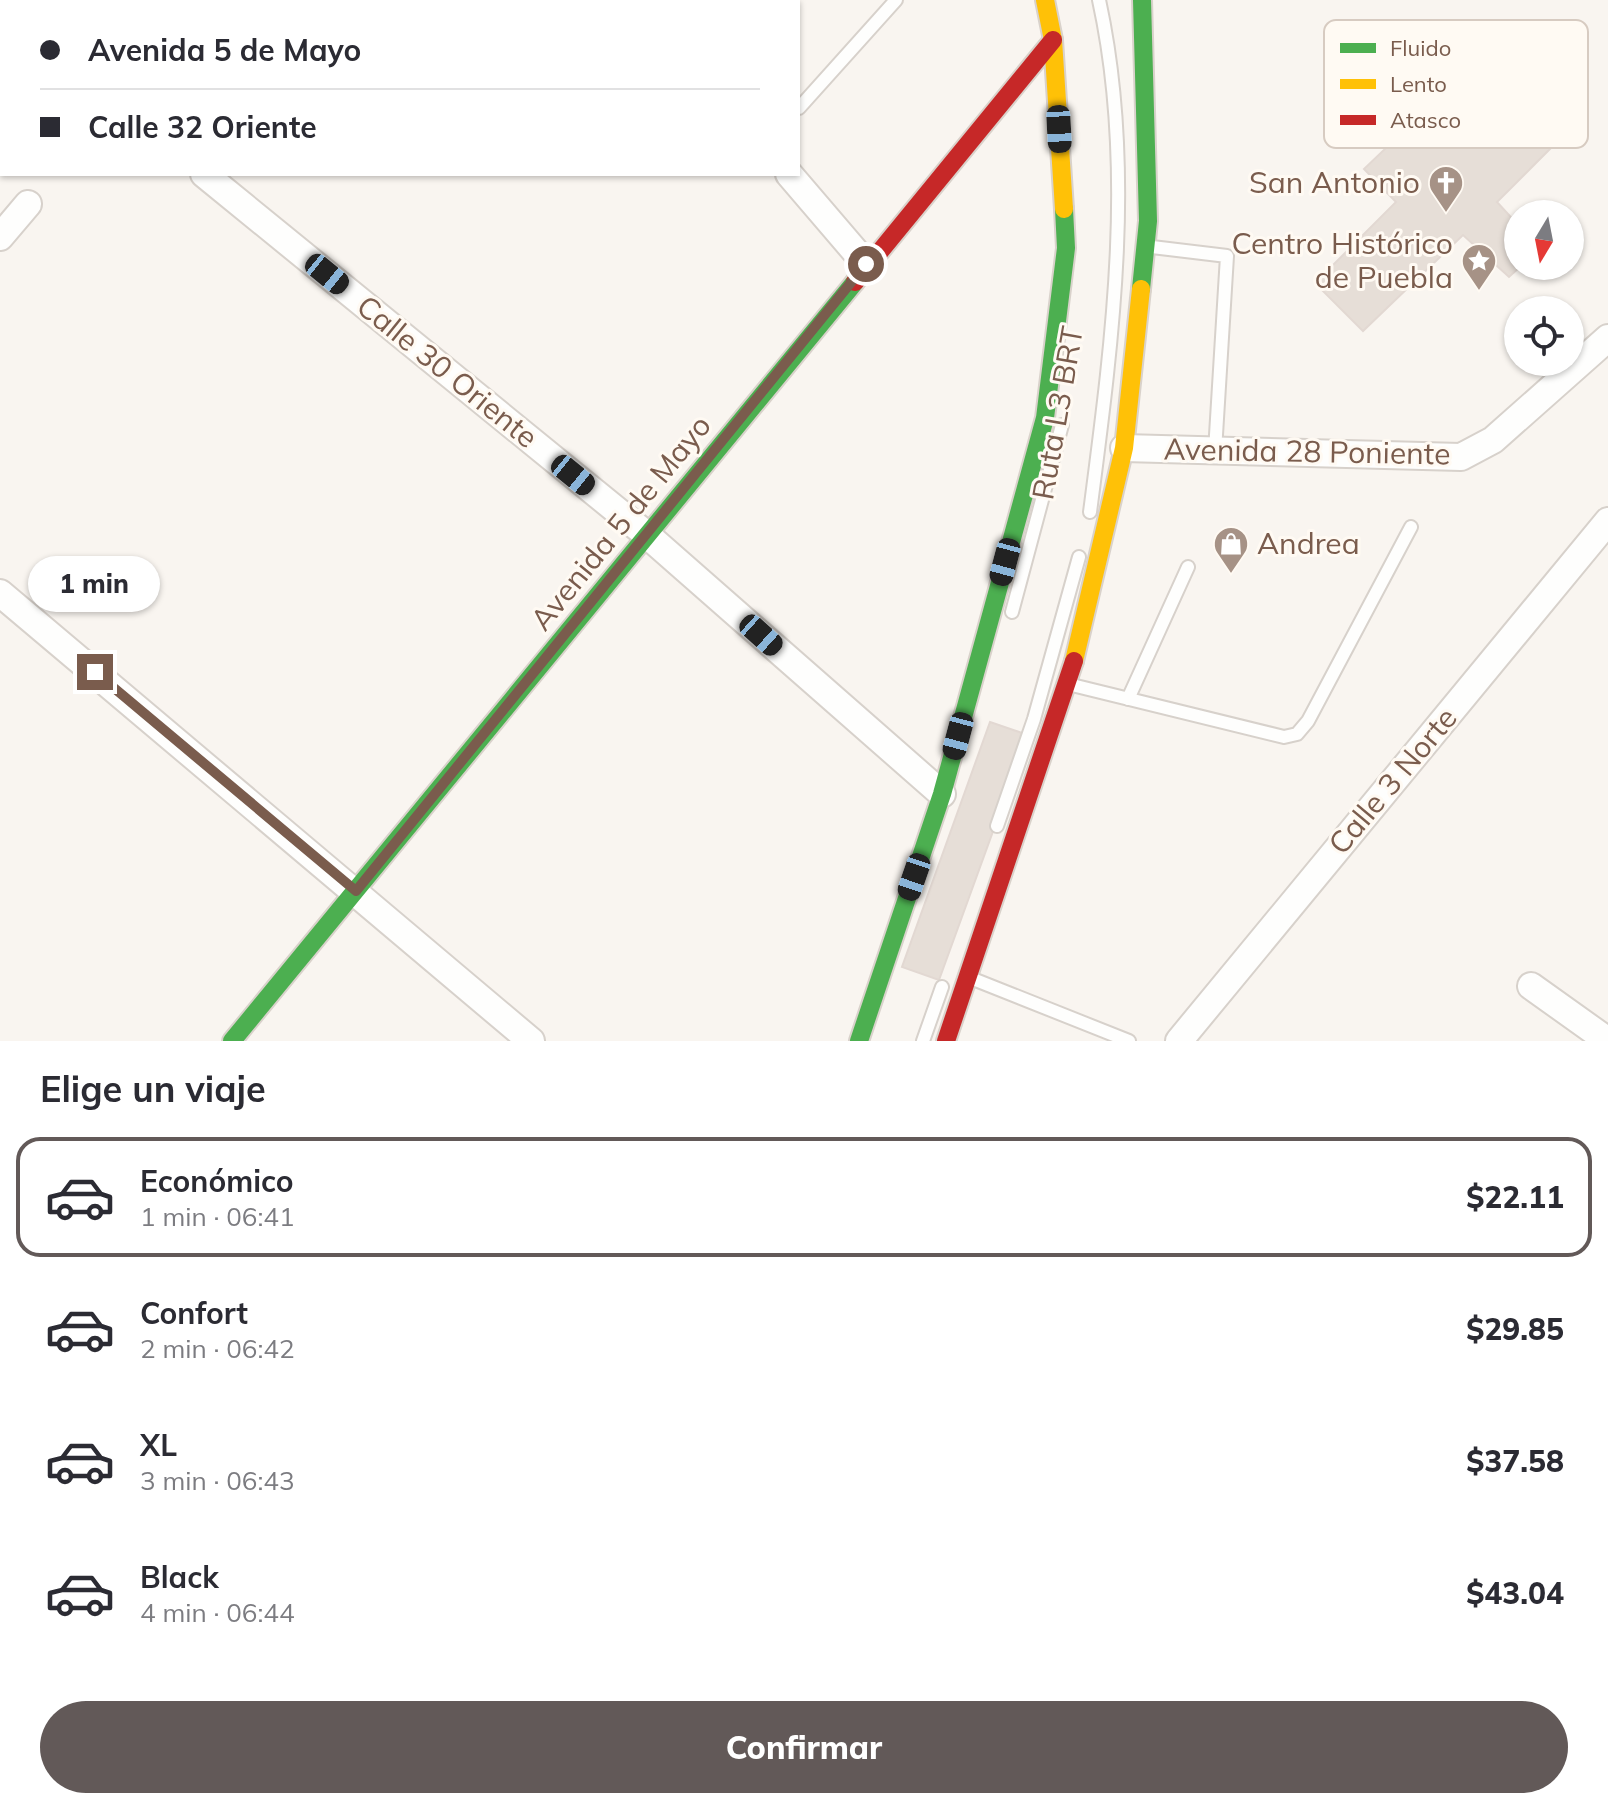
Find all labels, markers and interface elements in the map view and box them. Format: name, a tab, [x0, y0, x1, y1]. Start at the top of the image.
legend	[1324, 20, 1588, 148]
text: Avenida 5 de Mayo	[88, 31, 361, 69]
text: Fluido	[1390, 34, 1451, 62]
text: Lento	[1390, 70, 1447, 98]
car	[1046, 104, 1072, 154]
text: Atasco	[1390, 106, 1461, 134]
text: Calle 32 Oriente	[88, 108, 317, 146]
place label: San Antonio	[1249, 163, 1420, 201]
church icon: San Antonio	[1427, 164, 1465, 214]
north arrow	[1504, 200, 1584, 280]
map controls	[1504, 200, 1584, 376]
place label: Centro Histórico de Puebla	[1231, 224, 1453, 296]
place icon: Centro Histórico de Puebla	[1460, 242, 1498, 292]
route start	[848, 246, 884, 282]
car	[301, 250, 353, 298]
street label: Calle 30 Oriente	[349, 287, 546, 456]
button: locate	[1504, 296, 1584, 376]
street label: Ruta L3 BRT	[1023, 323, 1091, 502]
street label: Avenida 5 de Mayo	[522, 407, 719, 638]
street label: Avenida 28 Poniente	[1163, 429, 1451, 473]
car	[547, 451, 599, 499]
place label: Andrea	[1257, 524, 1360, 562]
shop icon: Andrea	[1212, 525, 1250, 575]
car	[987, 536, 1023, 588]
callout: 1 min	[29, 556, 161, 612]
text: 1 min	[59, 567, 129, 600]
car	[735, 610, 787, 660]
route end	[77, 654, 113, 690]
street label: Calle 3 Norte	[1320, 699, 1465, 862]
car	[940, 710, 976, 762]
car	[895, 850, 933, 904]
text: Elige un viaje	[40, 1066, 266, 1111]
icon: car	[44, 1161, 116, 1233]
text: Económico	[140, 1162, 294, 1200]
text: $22.11	[1466, 1178, 1564, 1216]
text: 1 min · 06:41	[140, 1200, 295, 1233]
icon: car	[44, 1293, 116, 1365]
text: Confort	[140, 1294, 248, 1332]
text: $29.85	[1466, 1310, 1564, 1348]
text: 2 min · 06:42	[140, 1332, 295, 1365]
icon: car	[44, 1425, 116, 1497]
text: XL	[140, 1426, 177, 1464]
text: $37.58	[1466, 1442, 1564, 1480]
text: 3 min · 06:43	[140, 1464, 295, 1497]
icon: car	[44, 1557, 116, 1629]
text: Black	[140, 1558, 219, 1596]
text: $43.04	[1466, 1574, 1564, 1612]
text: 4 min · 06:44	[140, 1596, 295, 1629]
button: Confirmar	[40, 1701, 1568, 1793]

